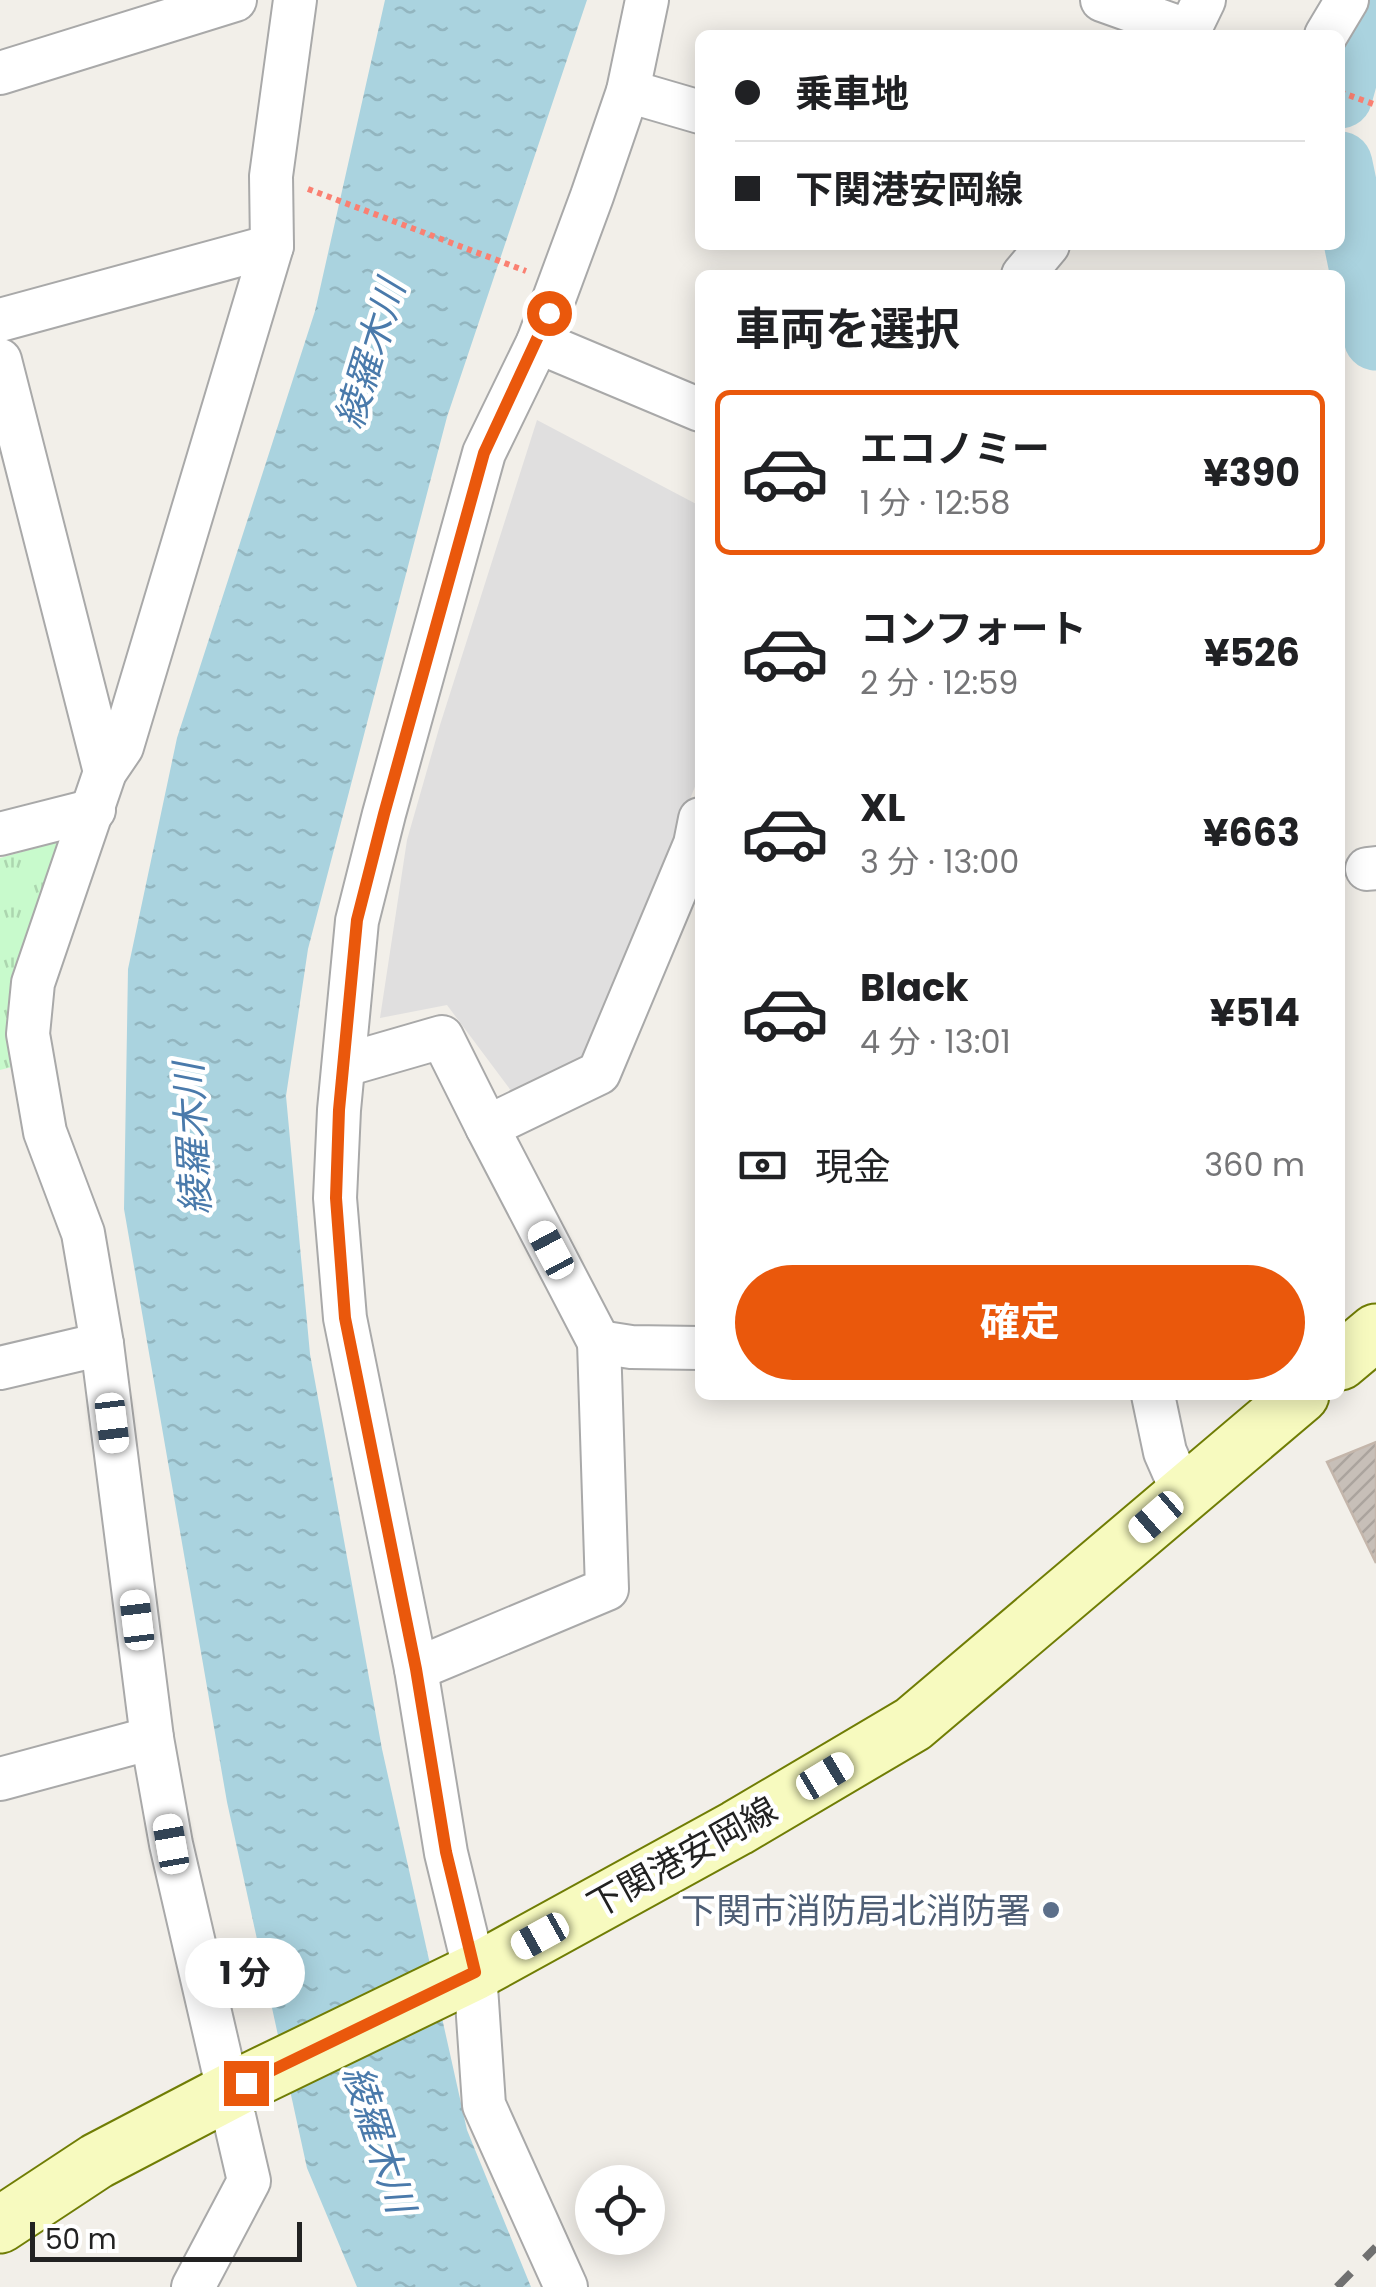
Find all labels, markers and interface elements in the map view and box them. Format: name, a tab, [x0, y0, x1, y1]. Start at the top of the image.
text: 乗車地	[795, 67, 909, 120]
text: 下関港安岡線	[795, 163, 1023, 216]
water label: 綾羅木川	[322, 270, 419, 434]
route start	[527, 291, 572, 336]
text: 車両を選択	[735, 298, 960, 361]
text: エコノミー	[860, 422, 1050, 475]
icon: car	[740, 428, 830, 518]
text: ¥390	[1203, 446, 1300, 499]
text: 1 分 · 12:58	[860, 480, 1010, 525]
text: コンフォート	[860, 602, 1087, 655]
icon: car	[740, 608, 830, 698]
text: ¥526	[1204, 626, 1300, 679]
text: 2 分 · 12:59	[860, 660, 1019, 705]
text: XL	[860, 781, 905, 834]
icon: car	[740, 788, 830, 878]
text: ¥663	[1203, 806, 1300, 859]
text: 3 分 · 13:00	[860, 839, 1019, 884]
text: Black	[860, 961, 969, 1014]
icon: car	[740, 968, 830, 1058]
text: ¥514	[1210, 986, 1300, 1039]
text: 4 分 · 13:01	[860, 1019, 1011, 1064]
water label: 綾羅木川	[161, 1058, 222, 1216]
icon: cash	[735, 1138, 790, 1193]
text: 現金	[815, 1140, 891, 1193]
text: 360 m	[1204, 1142, 1305, 1187]
car	[524, 1216, 578, 1284]
button: 確定	[735, 1265, 1305, 1380]
car	[93, 1391, 131, 1455]
car	[1124, 1486, 1188, 1548]
car	[118, 1588, 156, 1652]
car	[792, 1748, 858, 1804]
street label: 下関港安岡線	[578, 1785, 786, 1929]
car	[151, 1812, 191, 1876]
place label: 下関市消防局北消防署	[681, 1886, 1031, 1935]
marker: 下関市消防局北消防署	[1040, 1899, 1062, 1921]
car	[506, 1908, 574, 1964]
callout: 1 分	[186, 1938, 306, 2008]
text: 1 分	[220, 1950, 270, 1995]
water label: 綾羅木川	[330, 2059, 429, 2223]
route end	[224, 2061, 269, 2106]
map controls	[575, 2165, 665, 2255]
button: locate	[575, 2165, 665, 2255]
scale bar	[30, 2217, 302, 2262]
text: 50 m	[45, 2220, 116, 2259]

